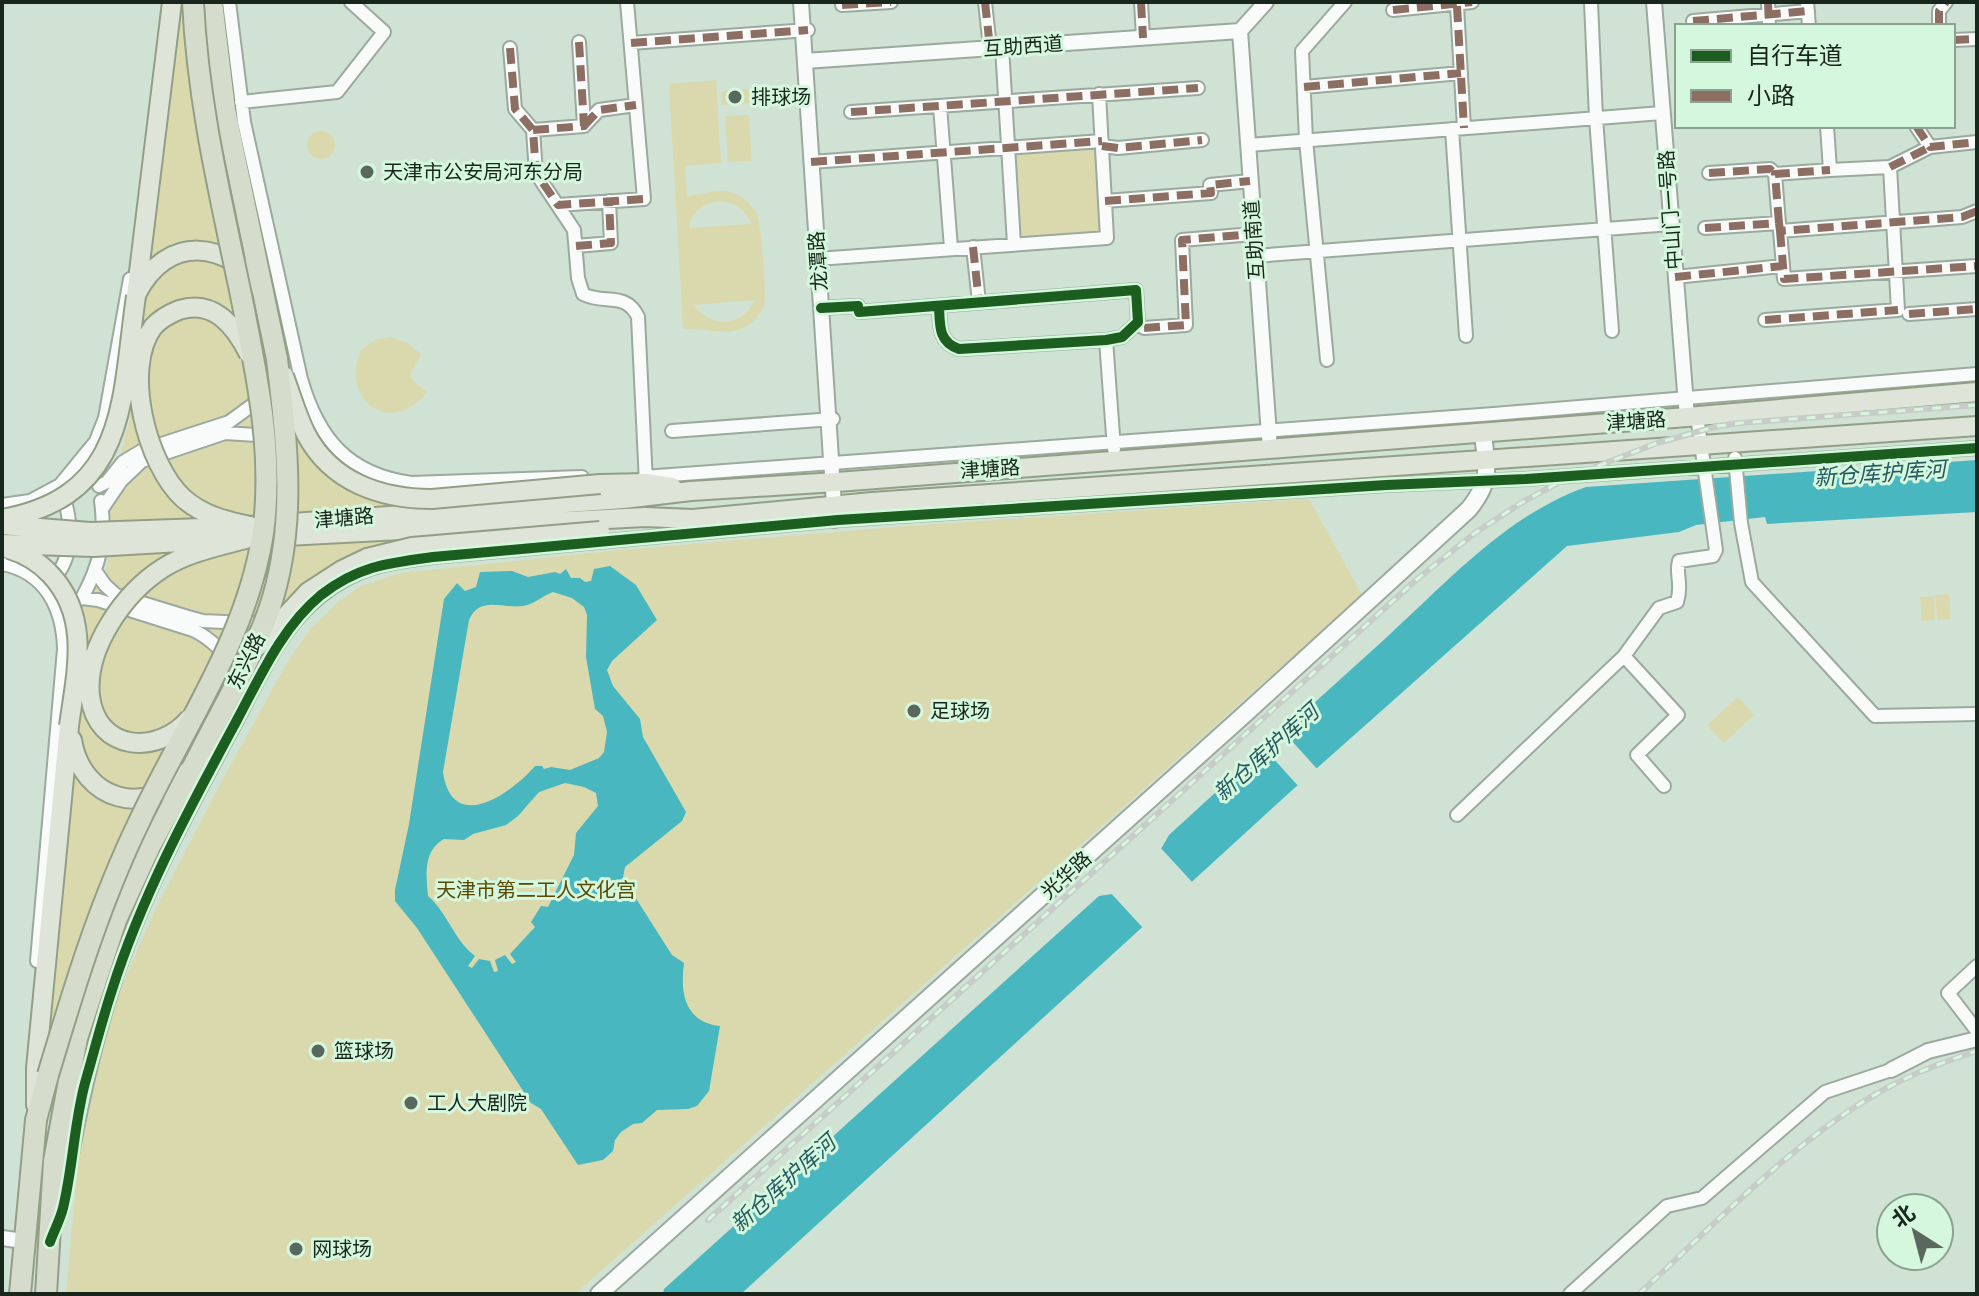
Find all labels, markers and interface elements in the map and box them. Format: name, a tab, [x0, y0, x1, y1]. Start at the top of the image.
legend	[1675, 24, 1955, 128]
street label: 互助西道	[982, 32, 1064, 62]
text: 自行车道	[1747, 42, 1843, 71]
text: 小路	[1747, 82, 1795, 111]
place label: 排球场	[751, 86, 811, 110]
marker: 排球场	[726, 88, 744, 106]
street label: 中山门一号路	[1655, 149, 1687, 271]
place label: 天津市公安局河东分局	[383, 161, 583, 185]
marker: 天津市公安局河东分局	[358, 163, 376, 181]
street label: 互助南道	[1240, 199, 1270, 281]
street label: 龙潭路	[805, 230, 833, 292]
street label: 津塘路	[1605, 408, 1667, 436]
street label: 津塘路	[959, 456, 1021, 484]
water label: 新仓库护库河	[1813, 456, 1951, 492]
street label: 津塘路	[313, 504, 375, 534]
street label: 东兴路	[223, 629, 271, 694]
water label: 新仓库护库河	[1209, 696, 1327, 807]
place label: 足球场	[930, 700, 990, 724]
marker: 足球场	[905, 702, 923, 720]
street label: 光华路	[1036, 847, 1097, 905]
park label: 天津市第二工人文化宫	[436, 879, 636, 903]
place label: 篮球场	[334, 1040, 394, 1064]
marker: 篮球场	[309, 1042, 327, 1060]
place label: 工人大剧院	[427, 1092, 527, 1116]
marker: 工人大剧院	[402, 1094, 420, 1112]
water label: 新仓库护库河	[726, 1127, 844, 1238]
north arrow	[1875, 1192, 1955, 1272]
text: 北	[1887, 1200, 1920, 1234]
place label: 网球场	[312, 1238, 372, 1262]
marker: 网球场	[287, 1240, 305, 1258]

